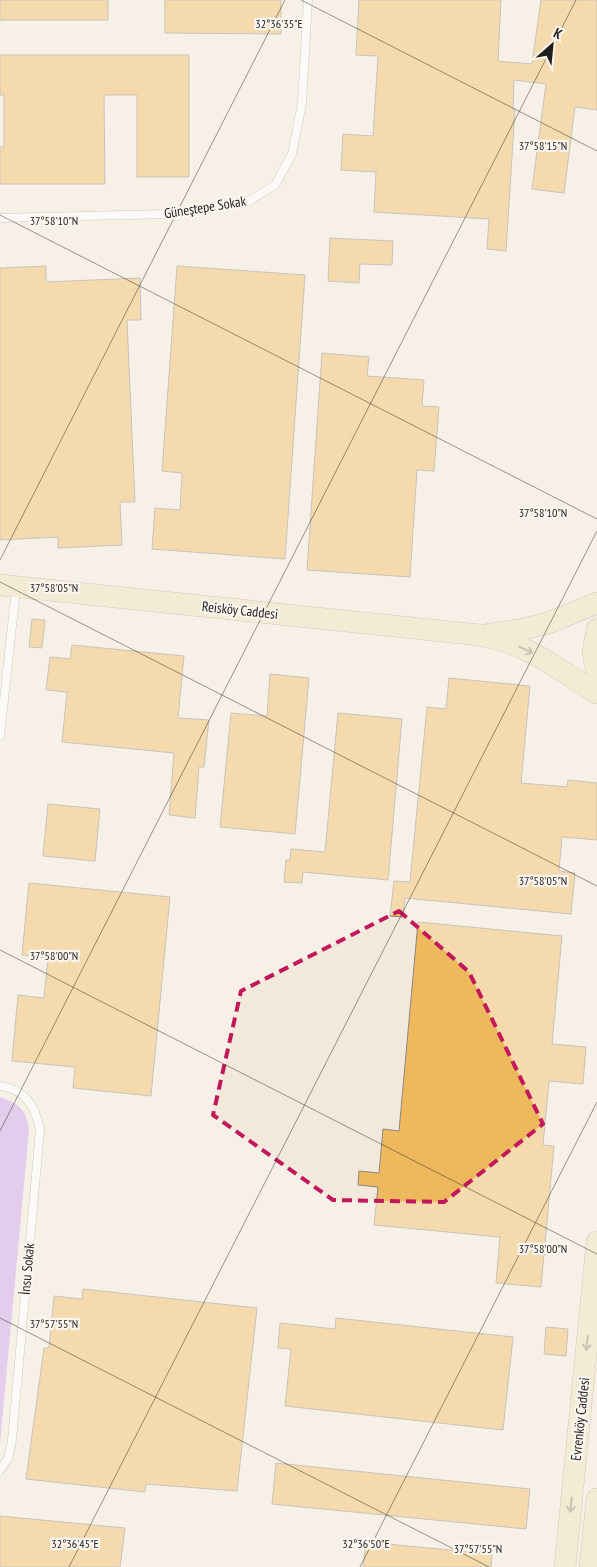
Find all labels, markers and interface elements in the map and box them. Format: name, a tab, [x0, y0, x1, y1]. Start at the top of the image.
text: 32°36'35"E	[255, 16, 303, 31]
north arrow	[527, 20, 577, 70]
text: K	[551, 24, 566, 43]
text: 37°58'15"N	[519, 138, 567, 153]
street label: Güneştepe Sokak	[163, 192, 248, 222]
text: 37°58'10"N	[30, 213, 78, 228]
text: 37°58'10"N	[519, 505, 567, 520]
text: 37°58'05"N	[30, 580, 78, 595]
street label: Reisköy Caddesi	[201, 597, 279, 623]
one-way arrow	[518, 646, 533, 655]
text: 37°58'05"N	[519, 873, 567, 888]
text: 37°58'00"N	[30, 948, 78, 963]
text: 37°58'00"N	[519, 1241, 567, 1256]
street label: İnsu Sokak	[16, 1242, 38, 1296]
text: 37°57'55"N	[30, 1316, 78, 1331]
one-way arrow	[582, 1335, 592, 1351]
street label: Evrenköy Caddesi	[567, 1376, 593, 1462]
one-way arrow	[566, 1496, 576, 1512]
text: 32°36'45"E	[51, 1536, 99, 1551]
text: 32°36'50"E	[342, 1536, 390, 1551]
text: 37°57'55"N	[454, 1541, 502, 1556]

